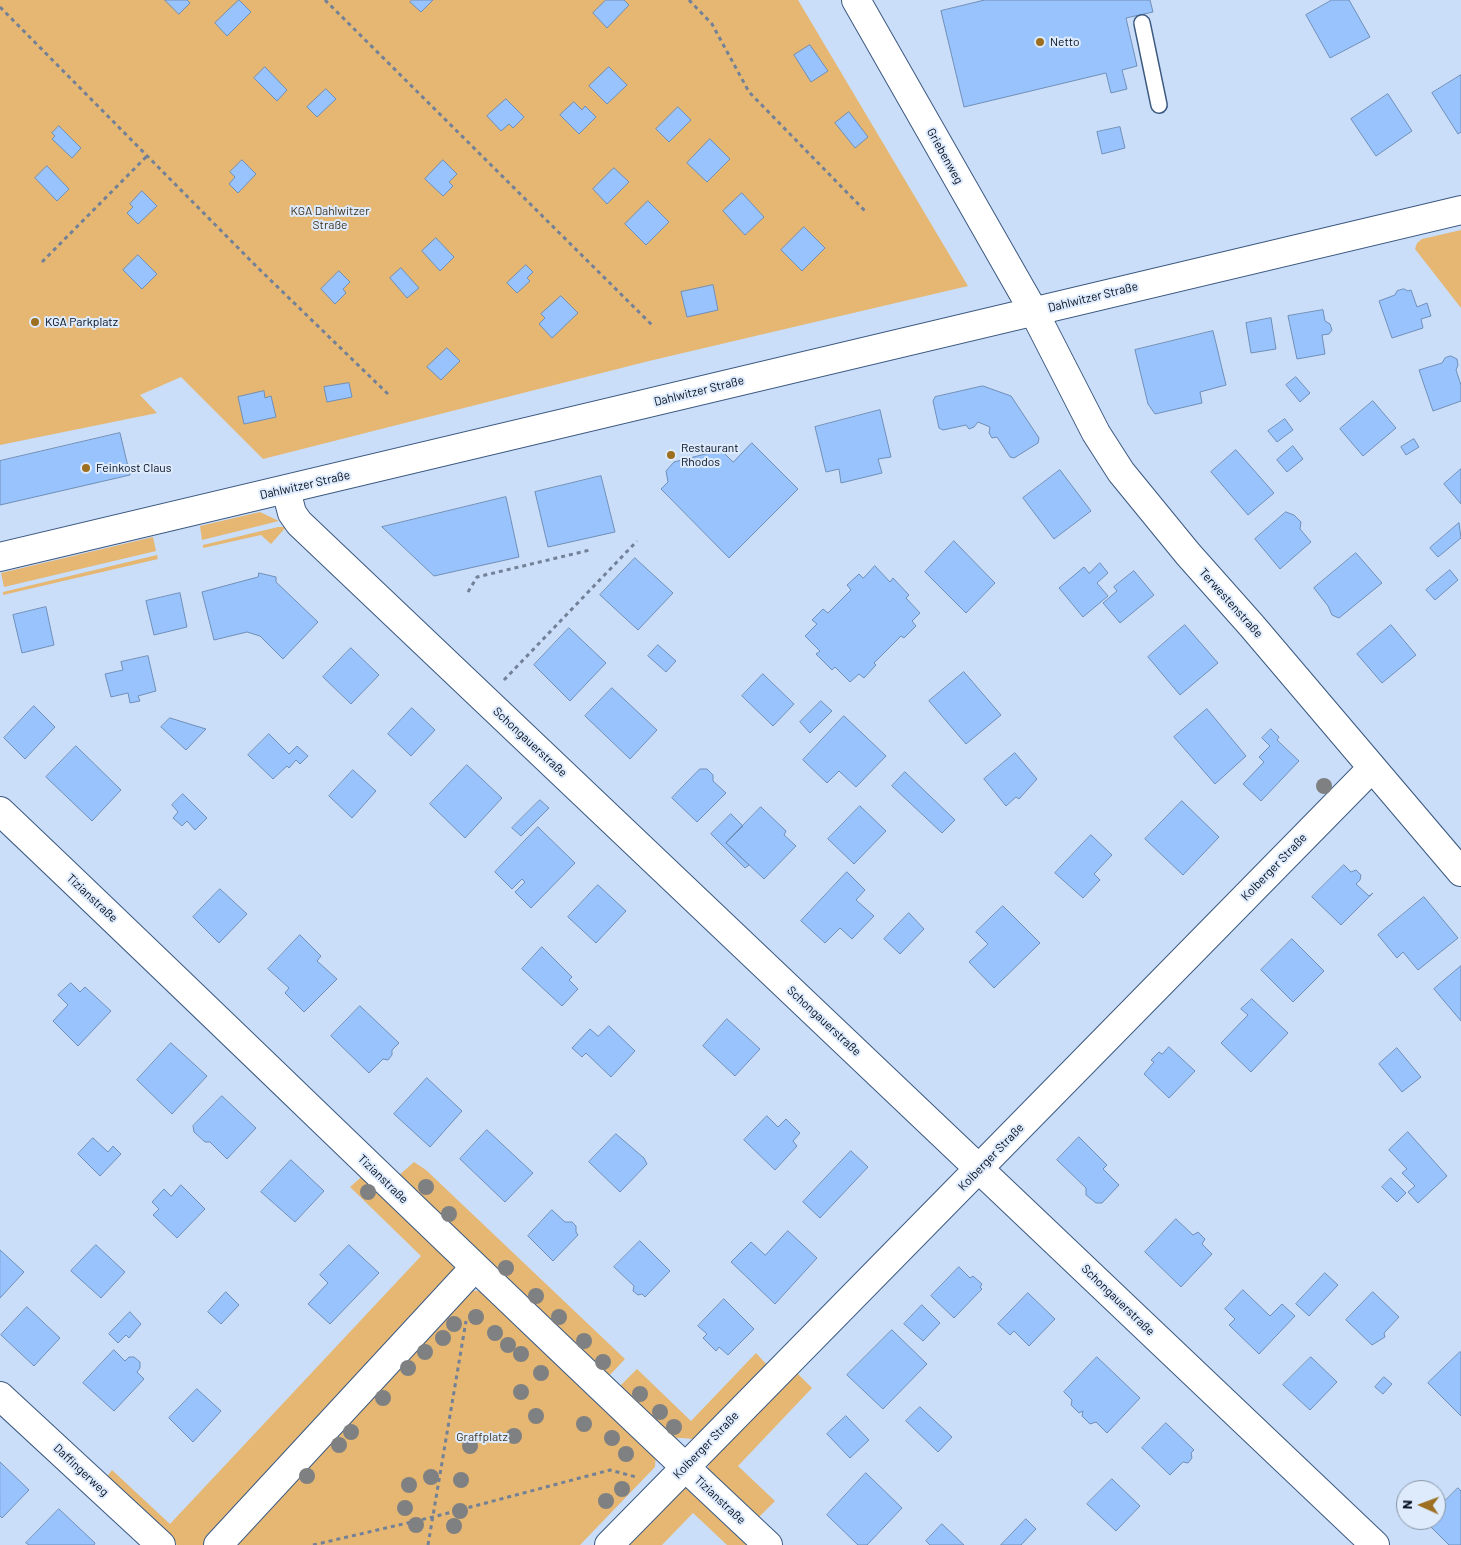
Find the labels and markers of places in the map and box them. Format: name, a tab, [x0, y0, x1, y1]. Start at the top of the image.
place label: Netto	[1050, 35, 1080, 49]
marker: Netto	[1034, 36, 1046, 48]
place label: KGA Parkplatz	[45, 315, 118, 329]
marker: KGA Parkplatz	[29, 316, 41, 328]
place label: Restaurant Rhodos	[681, 441, 739, 469]
marker: Restaurant Rhodos	[665, 449, 677, 461]
place label: Feinkost Claus	[96, 461, 171, 475]
marker: Feinkost Claus	[80, 462, 92, 474]

